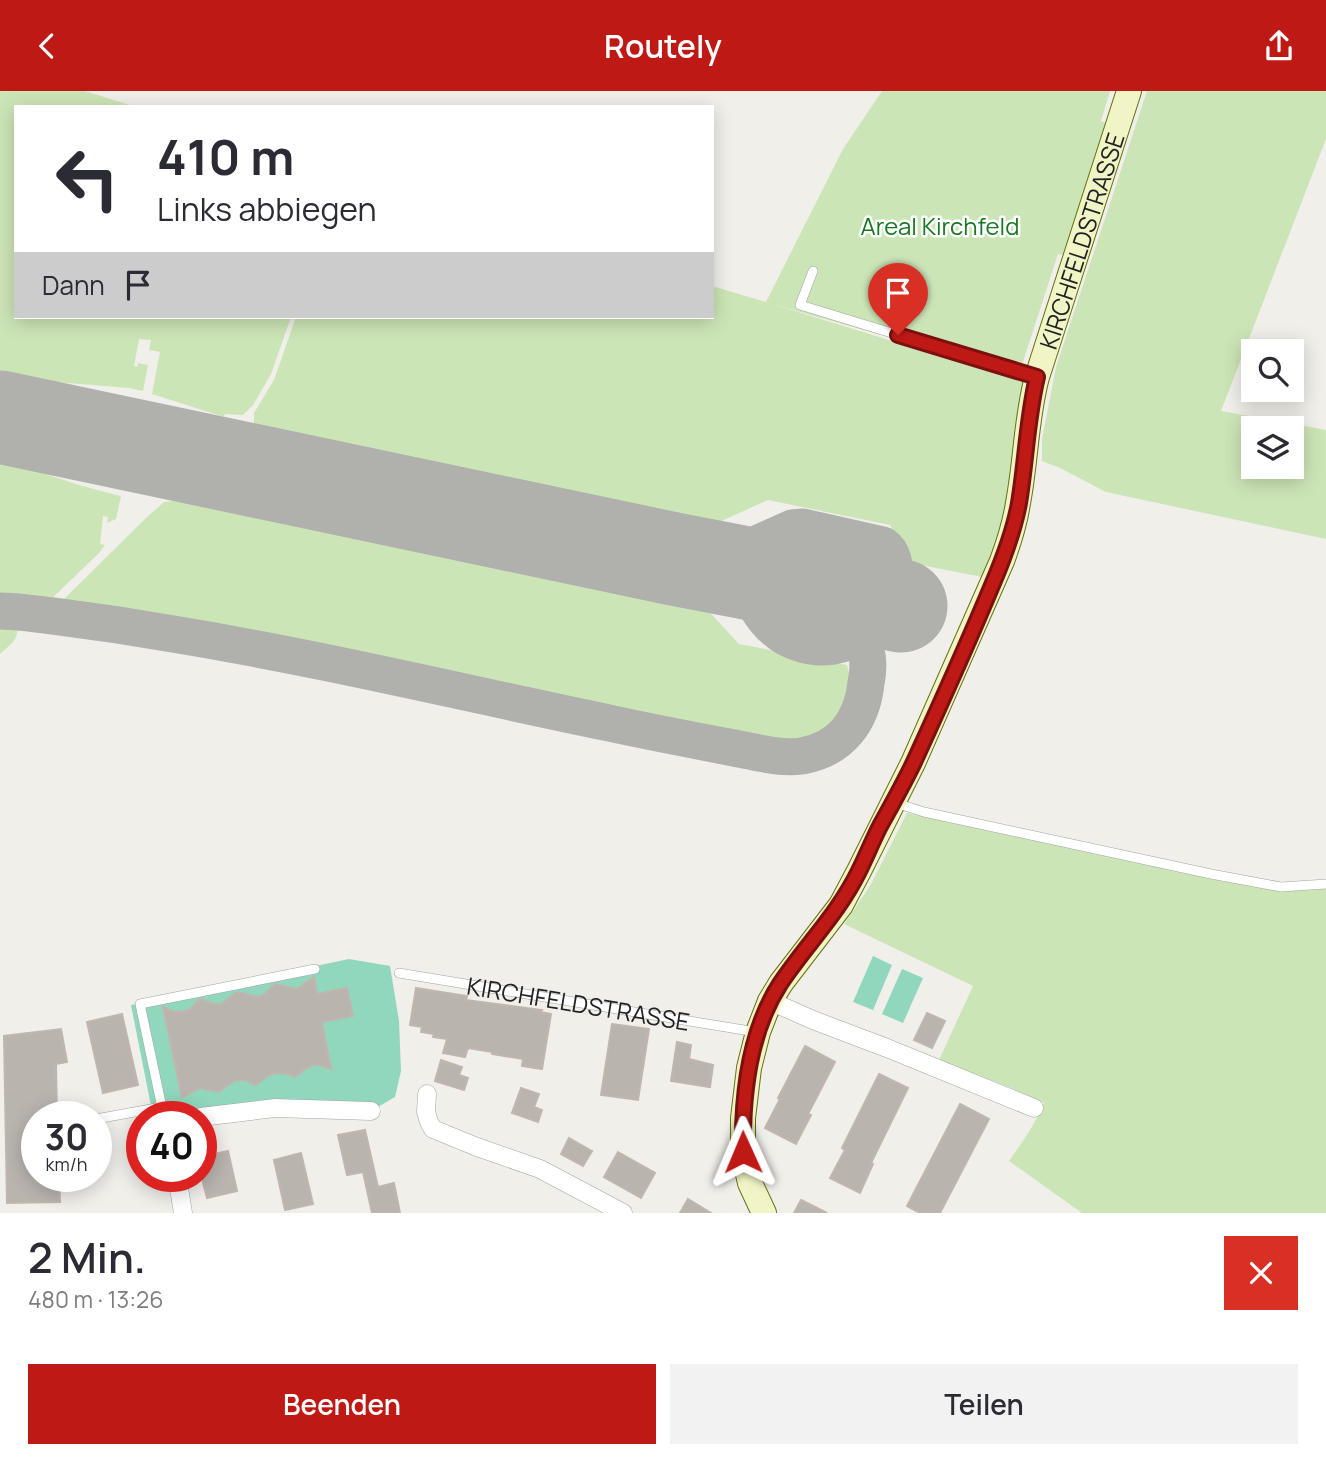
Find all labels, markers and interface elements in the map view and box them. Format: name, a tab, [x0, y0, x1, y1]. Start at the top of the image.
text: Routely	[604, 24, 722, 68]
icon: back	[28, 27, 66, 65]
icon: share	[1260, 27, 1298, 65]
text: 410 m	[157, 123, 294, 190]
street label: KIRCHFELDSTRASSE	[1031, 128, 1131, 353]
icon: left	[42, 133, 133, 224]
text: Links abbiegen	[157, 187, 377, 231]
park label: Areal Kirchfeld	[861, 209, 1019, 242]
pin	[868, 263, 928, 335]
icon: arrive	[119, 266, 157, 304]
text: Dann	[42, 267, 105, 303]
icon: arrive	[879, 274, 917, 312]
map controls	[1241, 339, 1304, 479]
button: search	[1241, 339, 1304, 402]
button: layers	[1241, 416, 1304, 479]
street label: KIRCHFELDSTRASSE	[465, 968, 692, 1037]
speed limit sign: 40	[126, 1101, 217, 1192]
text: 30	[45, 1113, 88, 1161]
position arrow	[706, 1115, 780, 1189]
text: km/h	[46, 1152, 87, 1176]
text: 2 Min.	[28, 1228, 146, 1286]
button: close	[1224, 1236, 1298, 1310]
text: 480 m · 13:26	[28, 1283, 163, 1315]
button: Beenden	[28, 1364, 656, 1444]
button: Teilen	[670, 1364, 1298, 1444]

